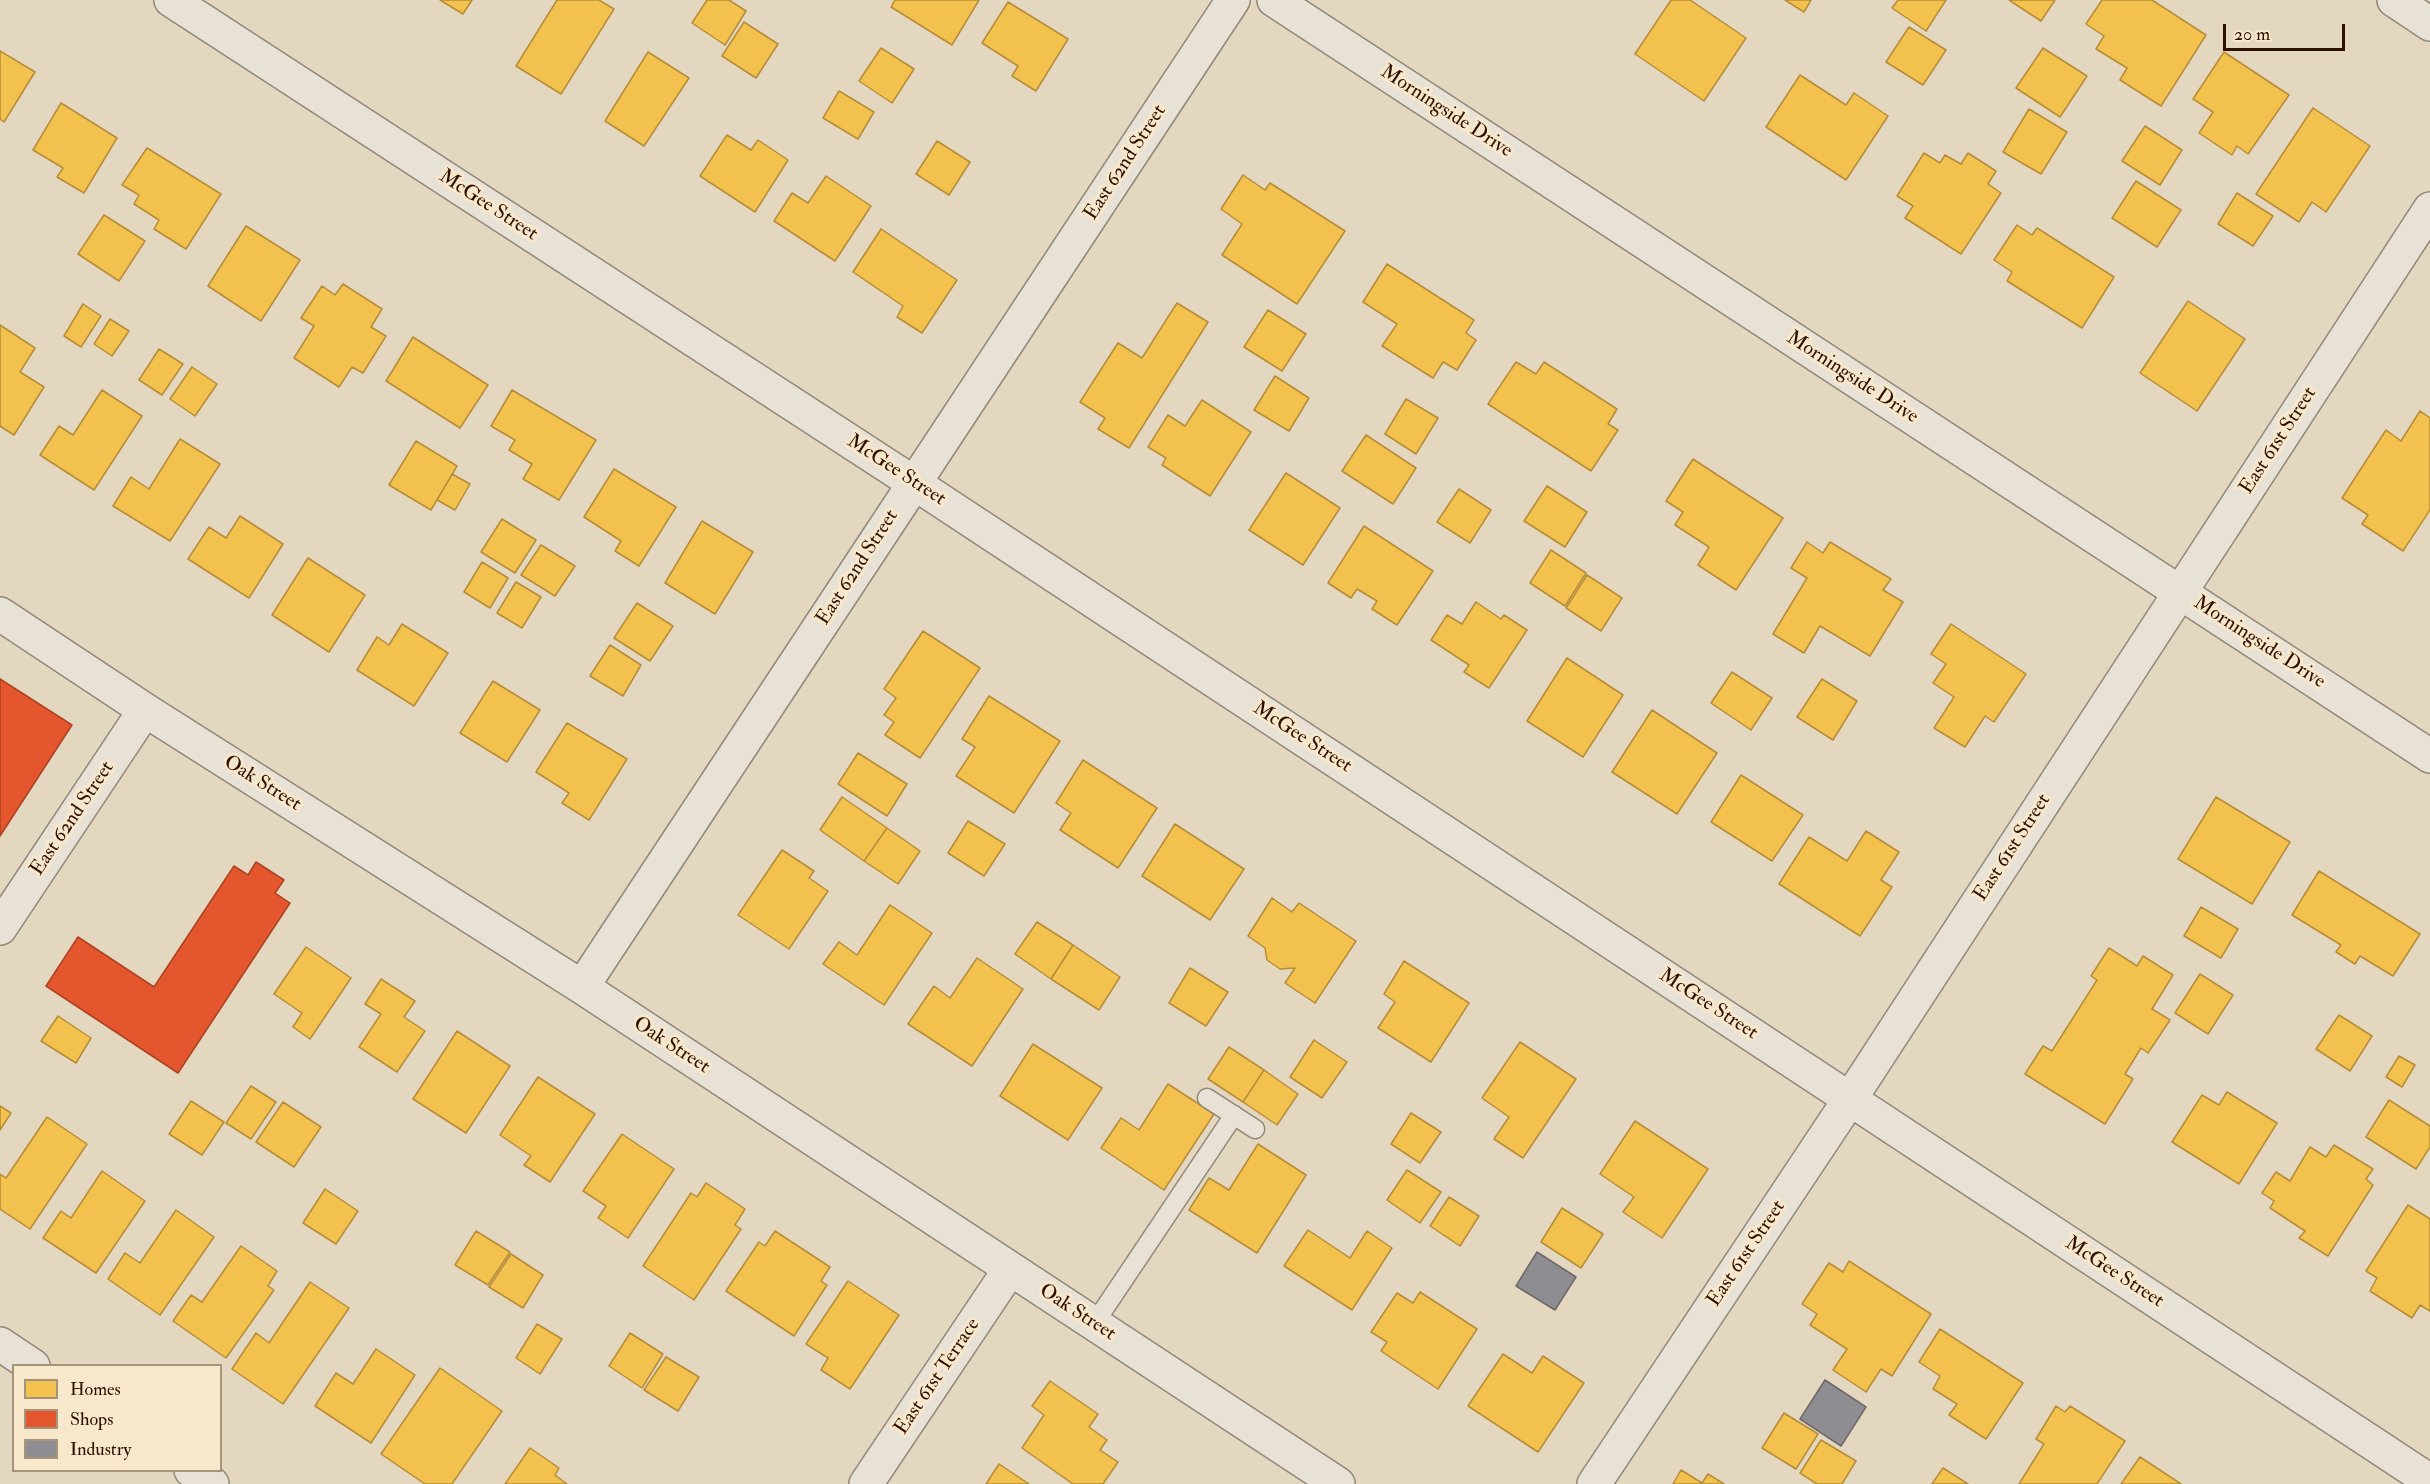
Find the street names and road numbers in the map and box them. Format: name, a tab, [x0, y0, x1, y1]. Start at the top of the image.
street label: Morningside Drive	[1376, 61, 1516, 163]
street label: East 62nd Street	[1080, 101, 1172, 225]
street label: McGee Street	[434, 165, 542, 247]
street label: Morningside Drive	[1782, 327, 1922, 429]
street label: East 61st Street	[2235, 383, 2323, 499]
street label: McGee Street	[842, 430, 950, 512]
street label: East 62nd Street	[812, 506, 904, 630]
street label: Morningside Drive	[2189, 592, 2329, 694]
street label: McGee Street	[1248, 697, 1356, 779]
street label: Oak Street	[219, 751, 305, 817]
street label: East 62nd Street	[26, 757, 120, 881]
street label: East 61st Street	[1969, 790, 2057, 906]
street label: McGee Street	[1654, 964, 1762, 1046]
street label: Oak Street	[628, 1012, 714, 1080]
street label: East 61st Street	[1703, 1196, 1791, 1312]
street label: McGee Street	[2060, 1232, 2168, 1314]
street label: Oak Street	[1034, 1279, 1120, 1347]
street label: East 61st Terrace	[890, 1314, 986, 1440]

